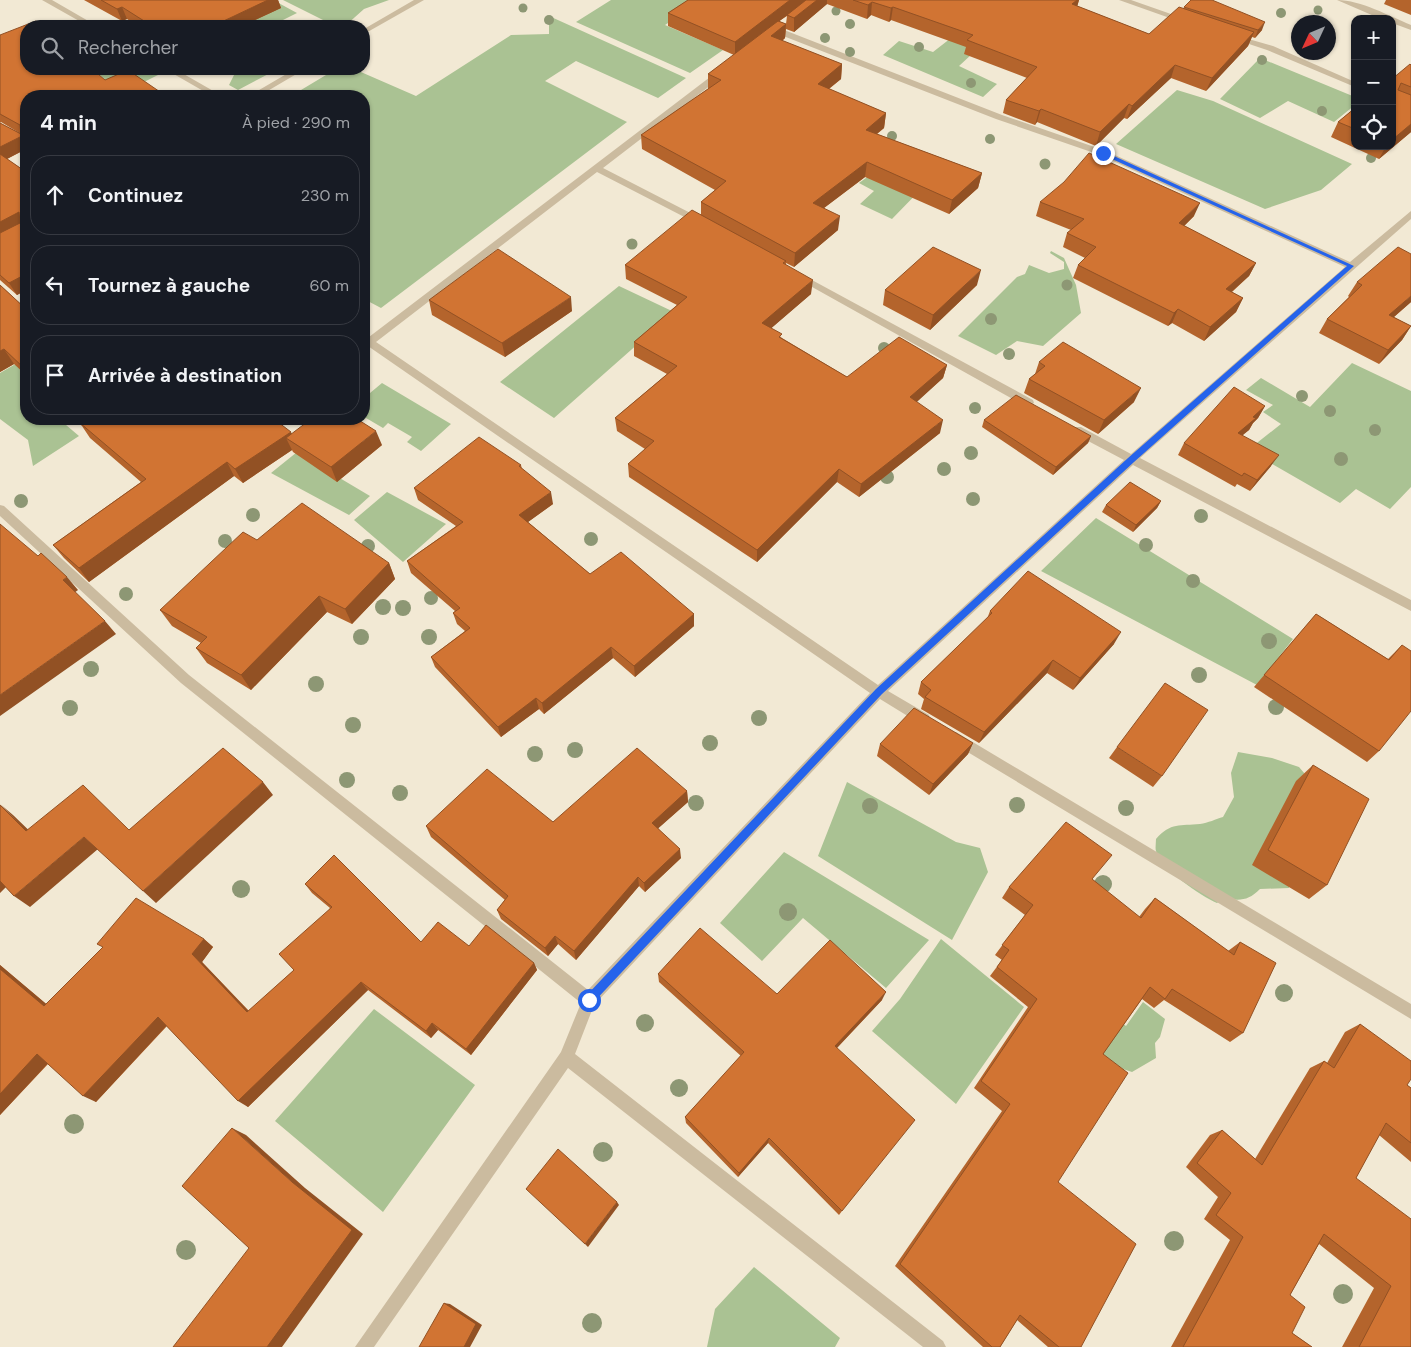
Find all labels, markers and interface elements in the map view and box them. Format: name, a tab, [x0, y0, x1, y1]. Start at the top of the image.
north arrow	[1291, 15, 1336, 60]
map controls	[1351, 15, 1396, 150]
button: +	[1351, 15, 1396, 60]
search box	[20, 20, 370, 75]
icon: search	[38, 34, 66, 62]
text: Rechercher	[78, 35, 178, 60]
button: −	[1351, 60, 1396, 105]
button: locate	[1351, 105, 1396, 150]
text: 4 min	[40, 109, 97, 137]
text: À pied · 290 m	[242, 112, 350, 133]
route end	[1092, 142, 1115, 165]
icon: ahead	[41, 181, 69, 209]
text: Continuez	[88, 183, 183, 208]
text: 230 m	[301, 185, 349, 206]
icon: left	[41, 271, 69, 299]
text: Tournez à gauche	[88, 273, 250, 298]
text: 60 m	[309, 275, 349, 296]
icon: arrive	[41, 361, 69, 389]
text: Arrivée à destination	[88, 363, 282, 388]
route start	[578, 989, 601, 1012]

